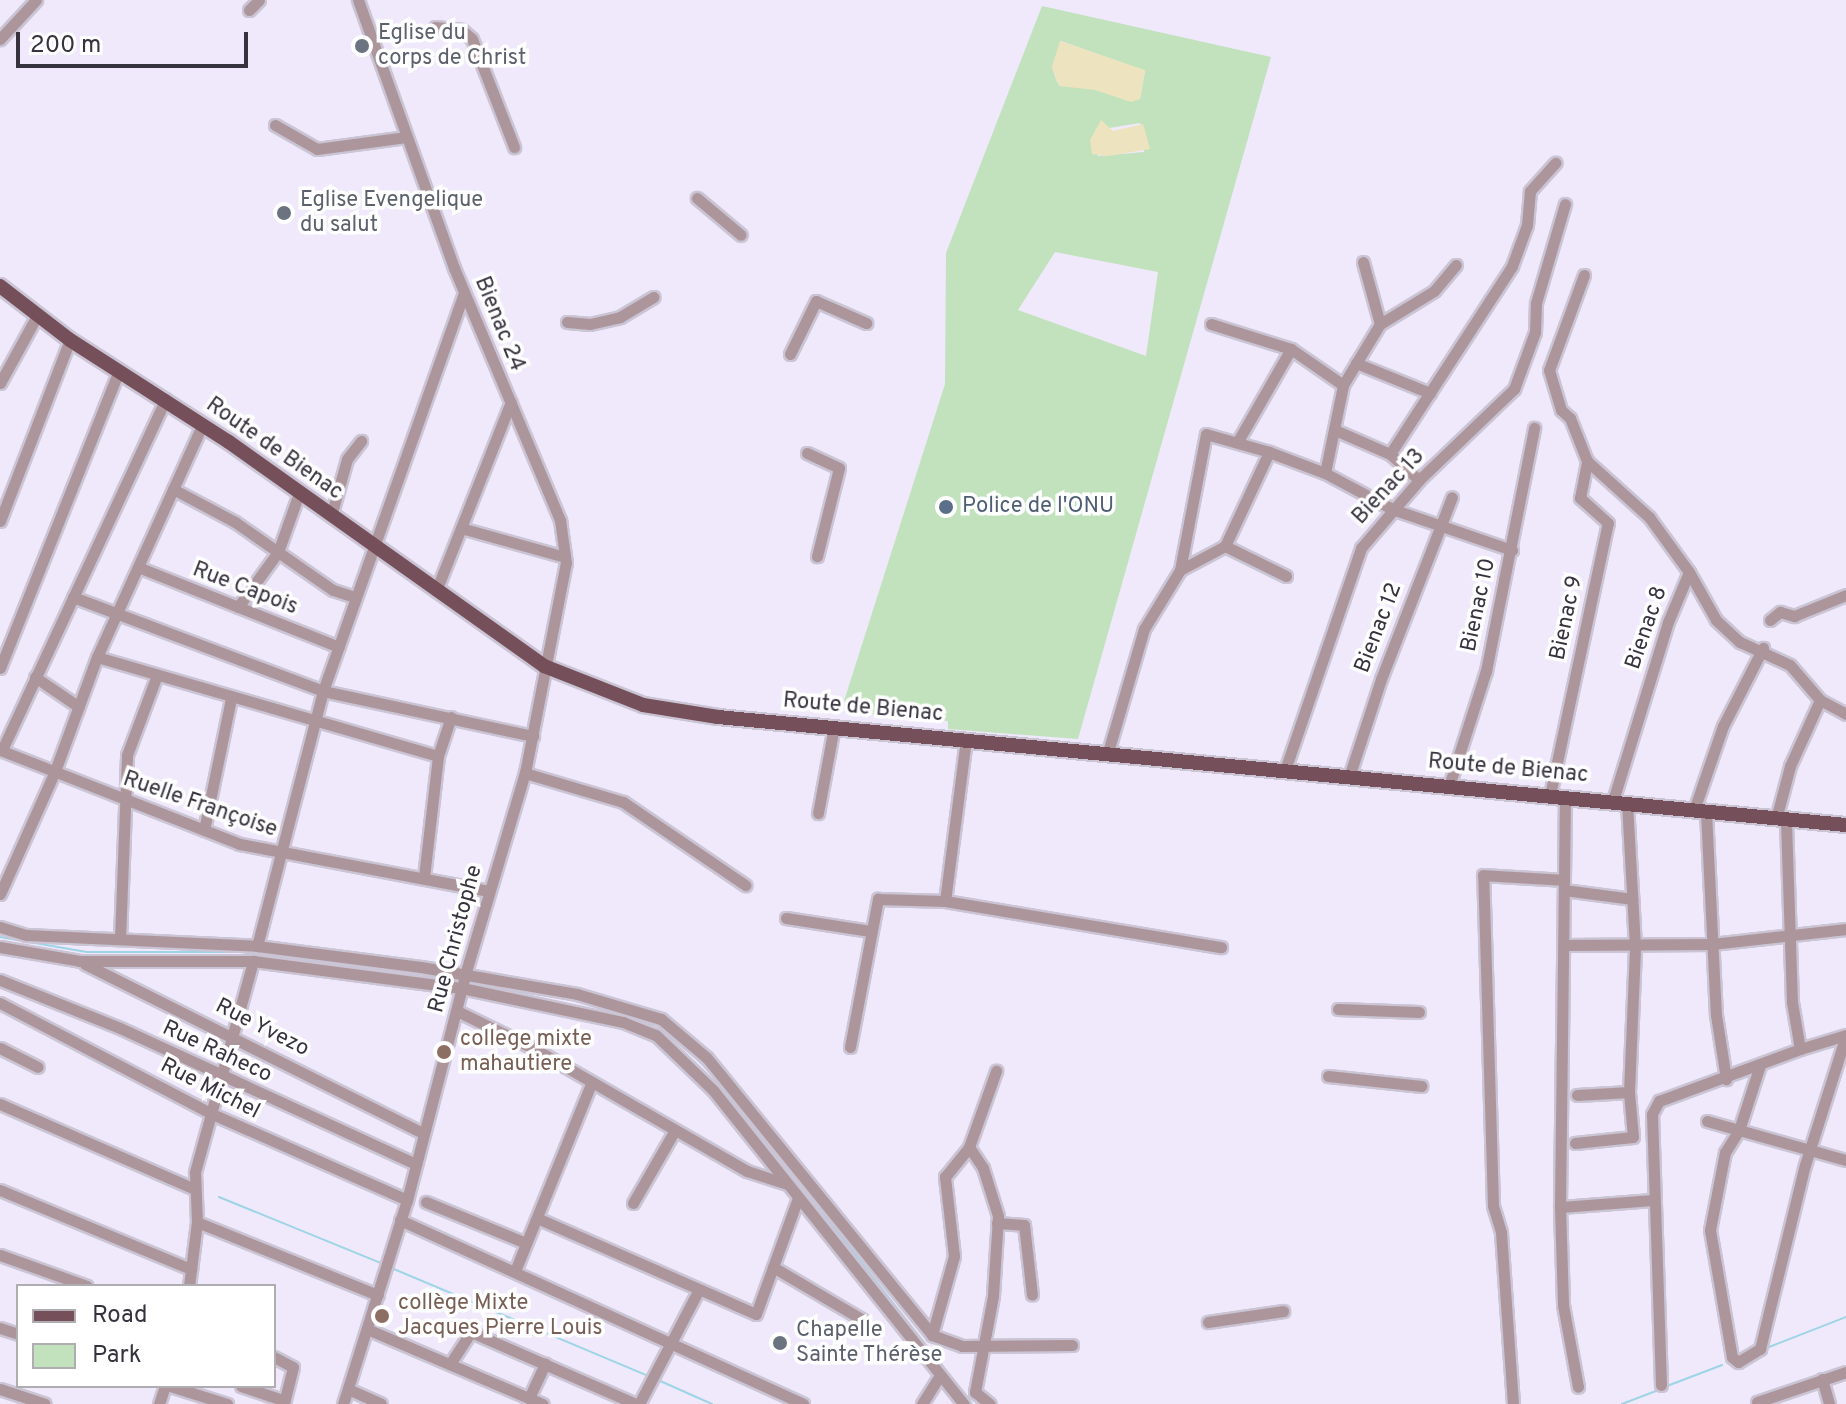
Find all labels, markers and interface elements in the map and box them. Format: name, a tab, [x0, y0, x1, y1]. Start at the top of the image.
scale bar	[20, 16, 252, 66]
place label: Eglise du corps de Christ	[378, 20, 526, 72]
text: 200 m	[30, 31, 101, 61]
marker: Eglise du corps de Christ	[353, 37, 371, 55]
place label: Eglise Evengelique du salut	[300, 187, 483, 238]
marker: Eglise Evengelique du salut	[275, 204, 293, 222]
street label: Bienac 24	[468, 273, 530, 375]
street label: Route de Bienac	[201, 392, 347, 506]
street label: Bienac 13	[1347, 444, 1431, 530]
place label: Police de l'ONU	[962, 494, 1114, 520]
marker: Police de l'ONU	[937, 498, 955, 516]
street label: Bienac 10	[1456, 556, 1502, 654]
street label: Rue Capois	[189, 557, 301, 621]
street label: Bienac 9	[1545, 573, 1589, 663]
street label: Bienac 12	[1350, 579, 1408, 677]
street label: Bienac 8	[1621, 583, 1673, 673]
street label: Route de Bienac	[782, 688, 944, 728]
street label: Route de Bienac	[1427, 749, 1589, 789]
street label: Ruelle Françoise	[119, 766, 281, 844]
street label: Rue Christophe	[424, 862, 488, 1016]
street label: Rue Yvezo	[210, 993, 314, 1063]
street label: Rue Raheco	[158, 1015, 276, 1089]
place label: college mixte mahautiere	[460, 1026, 592, 1078]
marker: college mixte mahautiere	[435, 1043, 453, 1061]
street label: Rue Michel	[156, 1053, 264, 1125]
legend	[16, 1284, 276, 1388]
place label: collège Mixte Jacques Pierre Louis	[398, 1290, 603, 1342]
text: Road	[92, 1301, 148, 1331]
marker: collège Mixte Jacques Pierre Louis	[373, 1307, 391, 1325]
place label: Chapelle Sainte Thérèse	[796, 1317, 943, 1368]
marker: Chapelle Sainte Thérèse	[771, 1334, 789, 1352]
text: Park	[92, 1341, 142, 1371]

